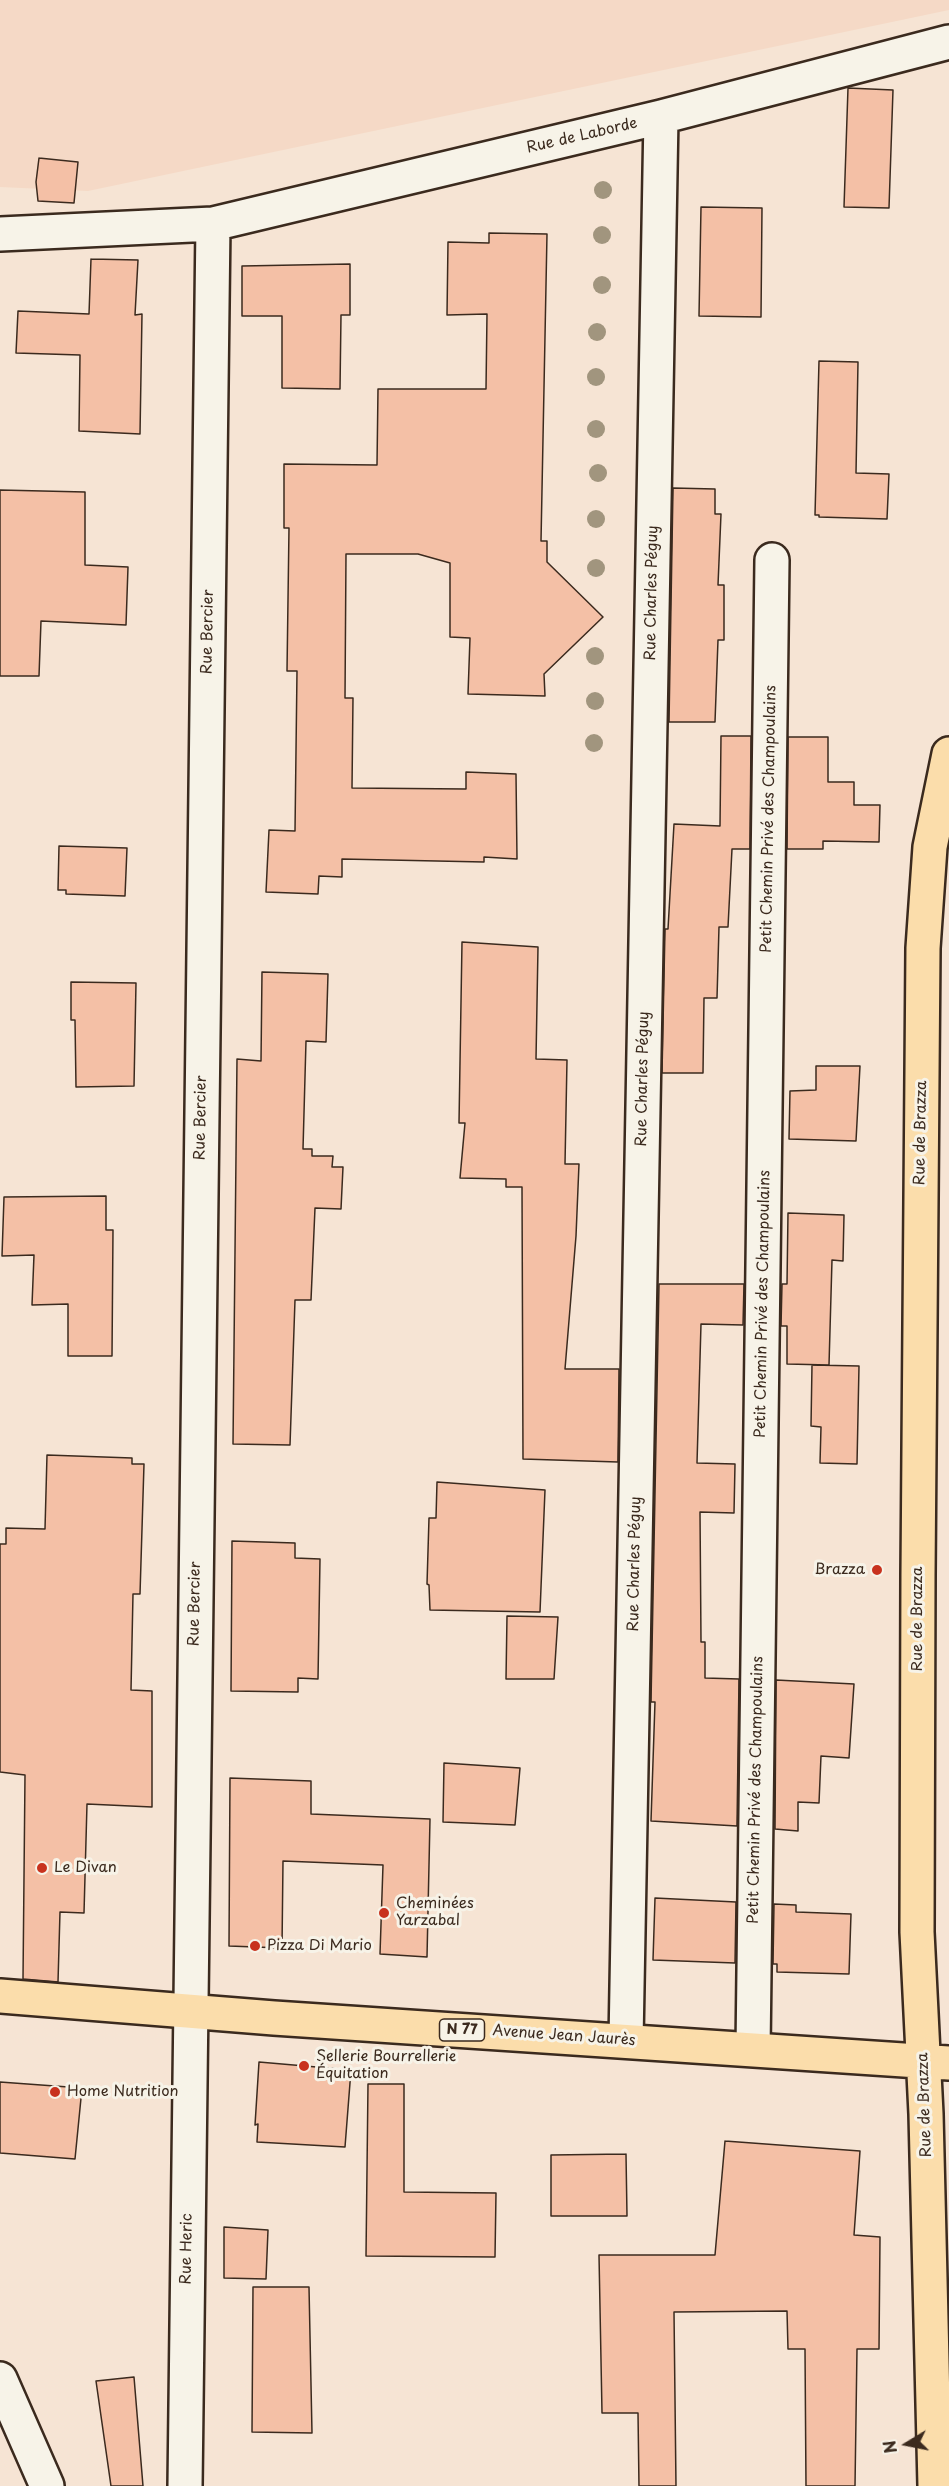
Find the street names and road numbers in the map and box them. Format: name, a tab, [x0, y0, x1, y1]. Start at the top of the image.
street label: Rue de Laborde	[525, 115, 639, 157]
street label: Rue Charles Péguy	[642, 525, 662, 661]
street label: Rue Bercier	[198, 589, 218, 675]
street label: Petit Chemin Privé des Champoulains	[758, 685, 780, 953]
street label: Rue Charles Péguy	[633, 1011, 653, 1147]
street label: Rue Bercier	[191, 1075, 211, 1161]
street label: Rue de Brazza	[911, 1080, 931, 1186]
street label: Petit Chemin Privé des Champoulains	[752, 1170, 774, 1438]
street label: Rue Charles Péguy	[625, 1496, 645, 1632]
street label: Rue Bercier	[185, 1561, 205, 1647]
street label: Rue de Brazza	[909, 1567, 927, 1671]
street label: Petit Chemin Privé des Champoulains	[745, 1656, 767, 1924]
road number: N 77	[440, 2019, 484, 2041]
street label: Avenue Jean Jaurès	[492, 2022, 636, 2050]
street label: Rue de Brazza	[914, 2052, 936, 2158]
street label: Rue Heric	[177, 2213, 197, 2285]

